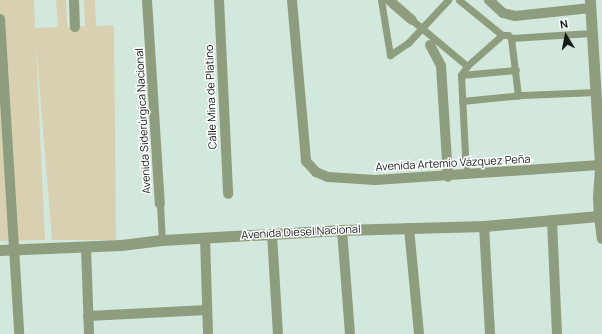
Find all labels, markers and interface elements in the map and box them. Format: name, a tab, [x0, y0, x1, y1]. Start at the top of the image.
north arrow	[546, 16, 586, 56]
text: N	[559, 16, 569, 32]
street label: Calle Mina de Platino	[203, 44, 219, 150]
street label: Avenida Siderúrgica Nacional	[133, 48, 153, 194]
street label: Avenida Artemio Vázquez Peña	[375, 152, 531, 174]
street label: Avenida Diesel Nacional	[241, 222, 361, 242]

